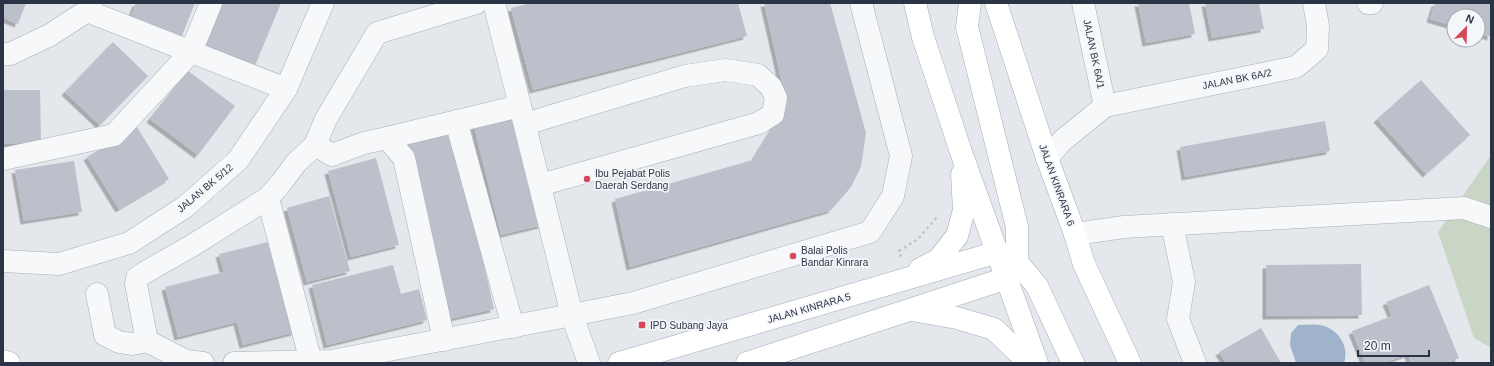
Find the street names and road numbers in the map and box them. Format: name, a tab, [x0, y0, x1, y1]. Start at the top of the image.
street label: JALAN BK 6A/1	[1081, 18, 1107, 90]
street label: JALAN BK 6A/2	[1201, 67, 1273, 91]
street label: JALAN KINRARA 6	[1037, 143, 1077, 228]
street label: JALAN BK 5/12	[175, 161, 235, 215]
street label: JALAN KINRARA 5	[766, 291, 852, 325]

